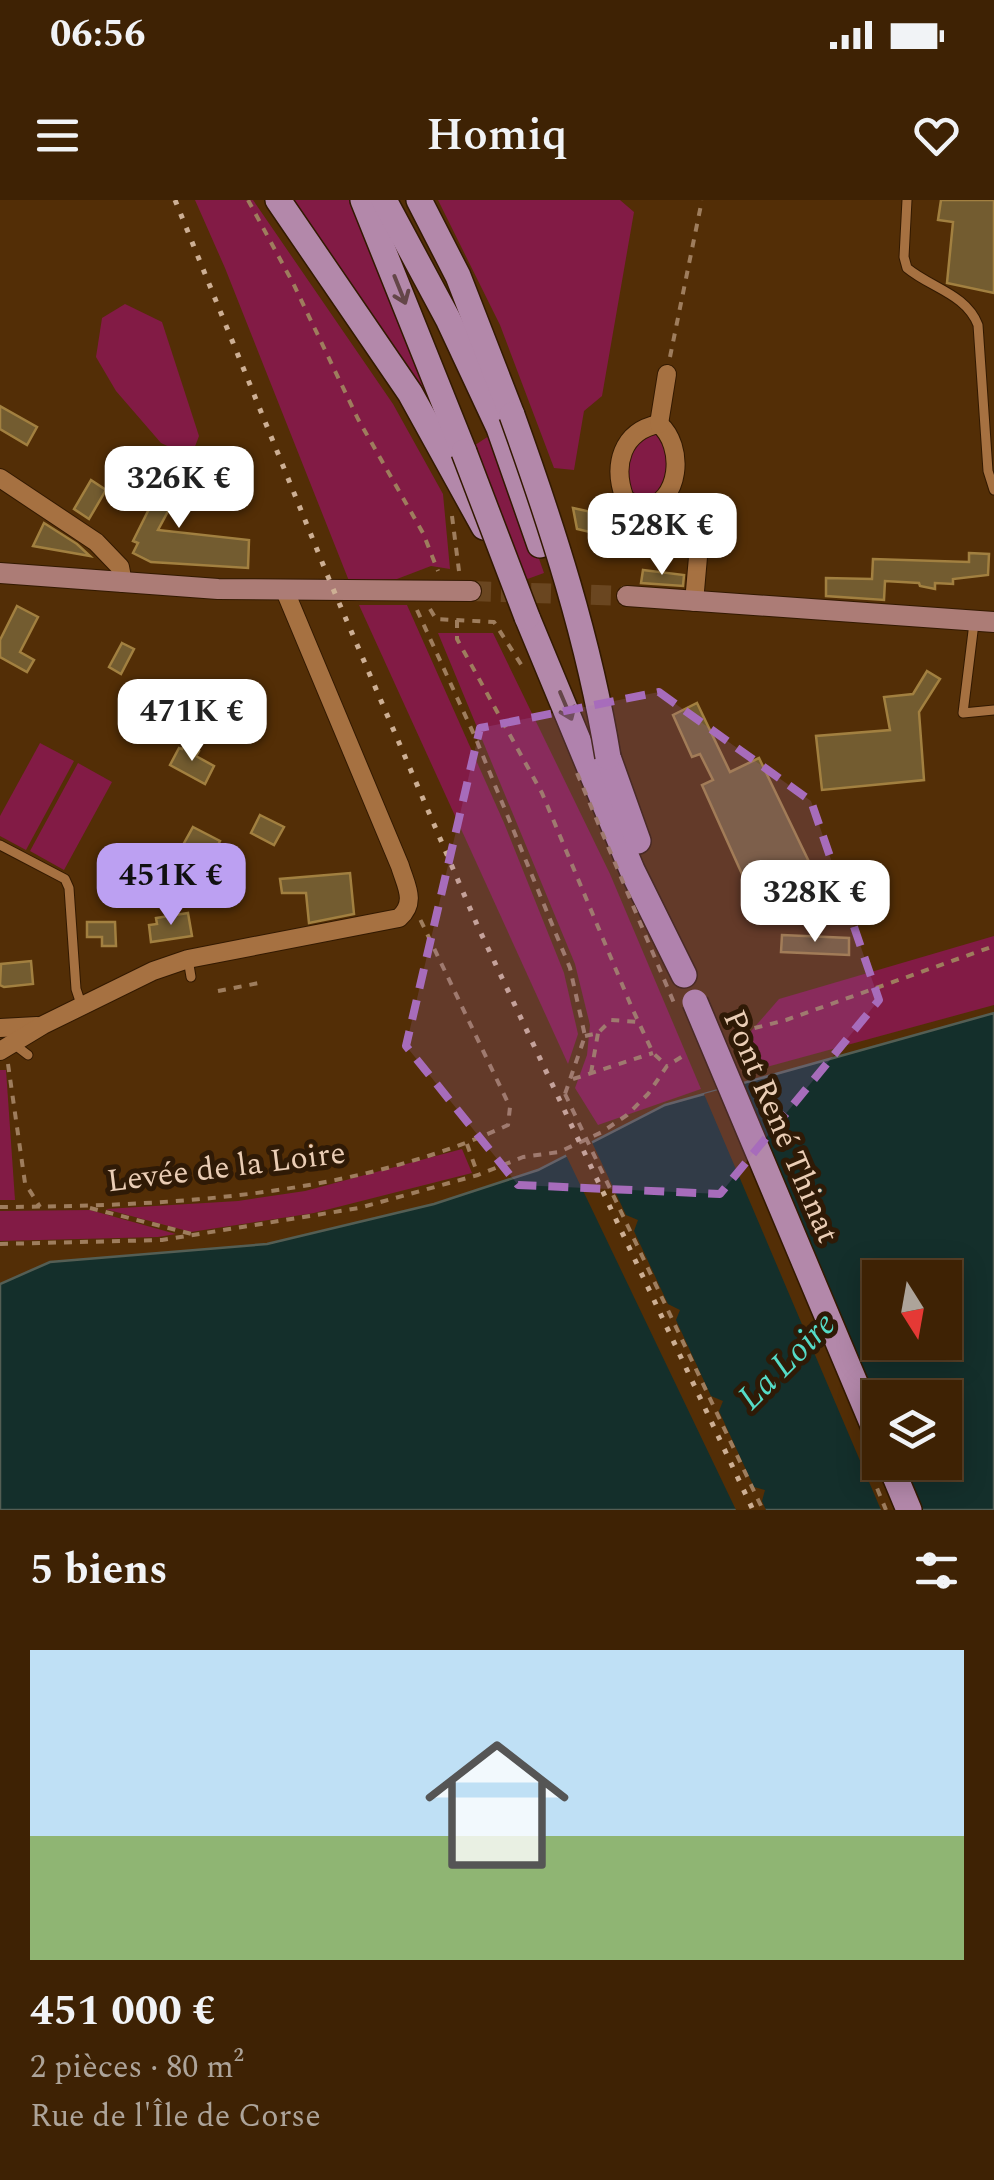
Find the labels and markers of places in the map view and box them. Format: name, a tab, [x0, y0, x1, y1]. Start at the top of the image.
pin: 326K €	[98, 446, 260, 531]
pin: 528K €	[581, 493, 743, 578]
pin: 471K €	[111, 679, 273, 764]
pin: 451K €	[90, 843, 252, 928]
pin: 328K €	[734, 860, 896, 945]

